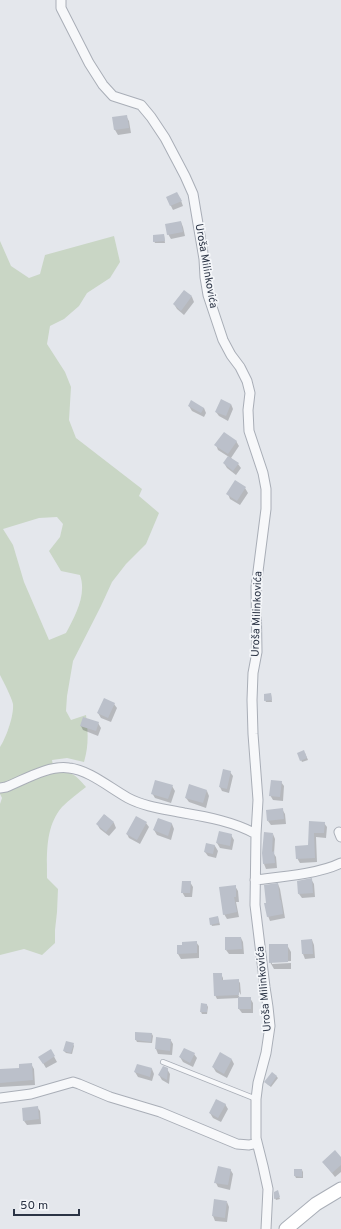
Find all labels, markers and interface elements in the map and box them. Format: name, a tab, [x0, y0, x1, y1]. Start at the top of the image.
street label: Uroša Milinkovića	[192, 223, 220, 310]
street label: Uroša Milinkovića	[249, 571, 265, 657]
street label: Uroša Milinkovića	[253, 945, 275, 1032]
scale bar	[14, 1191, 79, 1217]
text: 50 m	[20, 1198, 48, 1214]

